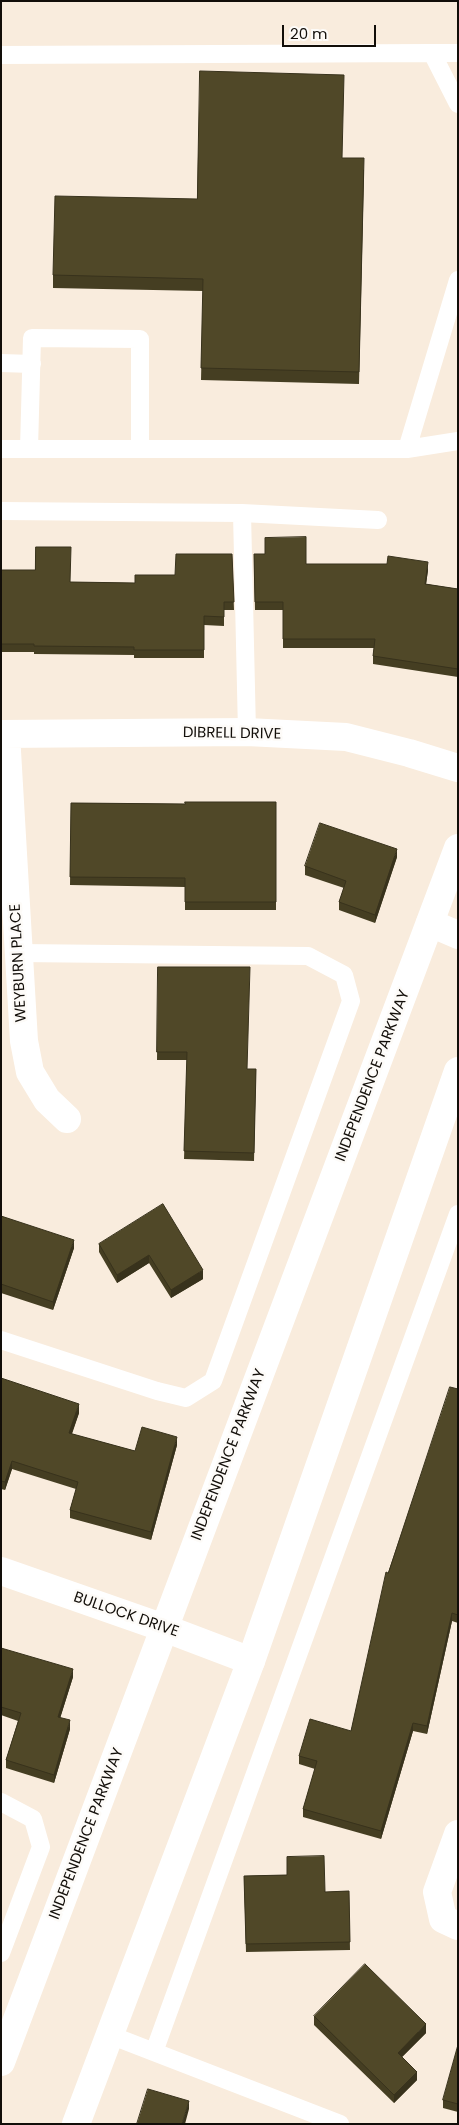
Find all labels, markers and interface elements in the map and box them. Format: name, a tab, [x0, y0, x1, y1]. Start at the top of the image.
scale bar	[284, 15, 378, 47]
text: 20 m	[290, 23, 328, 44]
street label: DIBRELL DRIVE	[183, 724, 281, 744]
street label: WEYBURN PLACE	[7, 903, 31, 1023]
street label: INDEPENDENCE PARKWAY	[332, 988, 414, 1164]
street label: INDEPENDENCE PARKWAY	[188, 1367, 270, 1543]
street label: BULLOCK DRIVE	[71, 1589, 181, 1641]
street label: INDEPENDENCE PARKWAY	[46, 1746, 128, 1922]

